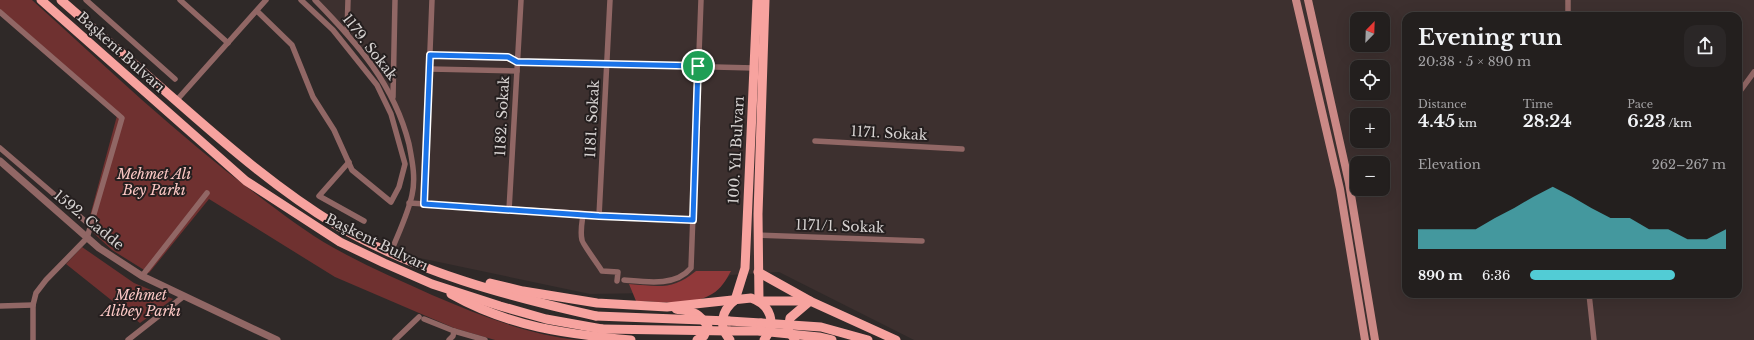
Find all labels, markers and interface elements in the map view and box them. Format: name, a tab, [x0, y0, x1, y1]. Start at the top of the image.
street label: Başkent Bulvarı	[73, 8, 169, 96]
street label: 1179. Sokak	[339, 10, 402, 84]
north arrow	[1350, 12, 1390, 52]
map controls	[1350, 12, 1390, 196]
text: Evening run	[1418, 24, 1562, 51]
button: share	[1684, 25, 1726, 67]
pin	[681, 49, 715, 83]
text: 20:38 · 5 × 890 m	[1418, 53, 1531, 70]
icon: arrive	[687, 55, 709, 77]
button: locate	[1350, 60, 1390, 100]
street label: 1182. Sokak	[491, 75, 513, 157]
street label: 1181. Sokak	[581, 79, 603, 158]
street label: 100. Yıl Bulvarı	[724, 95, 748, 204]
text: Distance	[1418, 97, 1467, 111]
text: Time	[1523, 97, 1553, 111]
text: Pace	[1627, 97, 1653, 111]
button: +	[1350, 108, 1390, 148]
text: 4.45	[1418, 111, 1455, 132]
text: 28:24	[1523, 111, 1572, 132]
text: 6:23	[1627, 111, 1666, 132]
text: km	[1455, 116, 1477, 130]
text: /km	[1666, 116, 1692, 130]
street label: 1171. Sokak	[850, 122, 928, 144]
button: −	[1350, 156, 1390, 196]
text: Elevation	[1418, 156, 1481, 173]
text: 262–267 m	[1652, 156, 1726, 173]
park label: Mehmet Ali Bey Parkı	[116, 165, 191, 199]
street label: 1592. Cadde	[50, 186, 128, 254]
street label: Başkent Bulvarı	[323, 209, 432, 275]
street label: 1171/1. Sokak	[795, 215, 885, 237]
text: 890 m	[1418, 267, 1463, 284]
text: 6:36	[1482, 267, 1510, 284]
park label: Mehmet Alibey Parkı	[99, 286, 181, 320]

